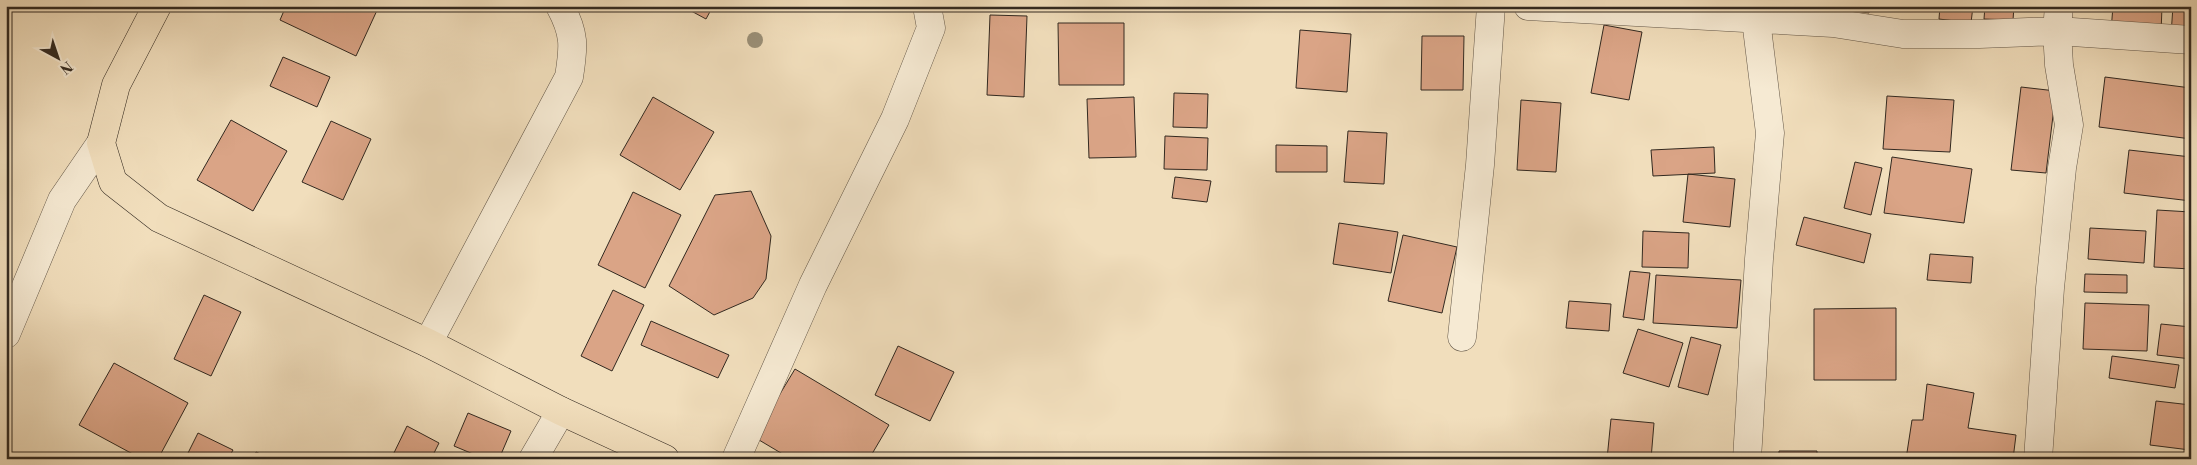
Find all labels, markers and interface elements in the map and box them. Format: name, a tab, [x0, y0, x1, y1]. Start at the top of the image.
north arrow	[32, 32, 82, 82]
text: N	[56, 57, 76, 78]

